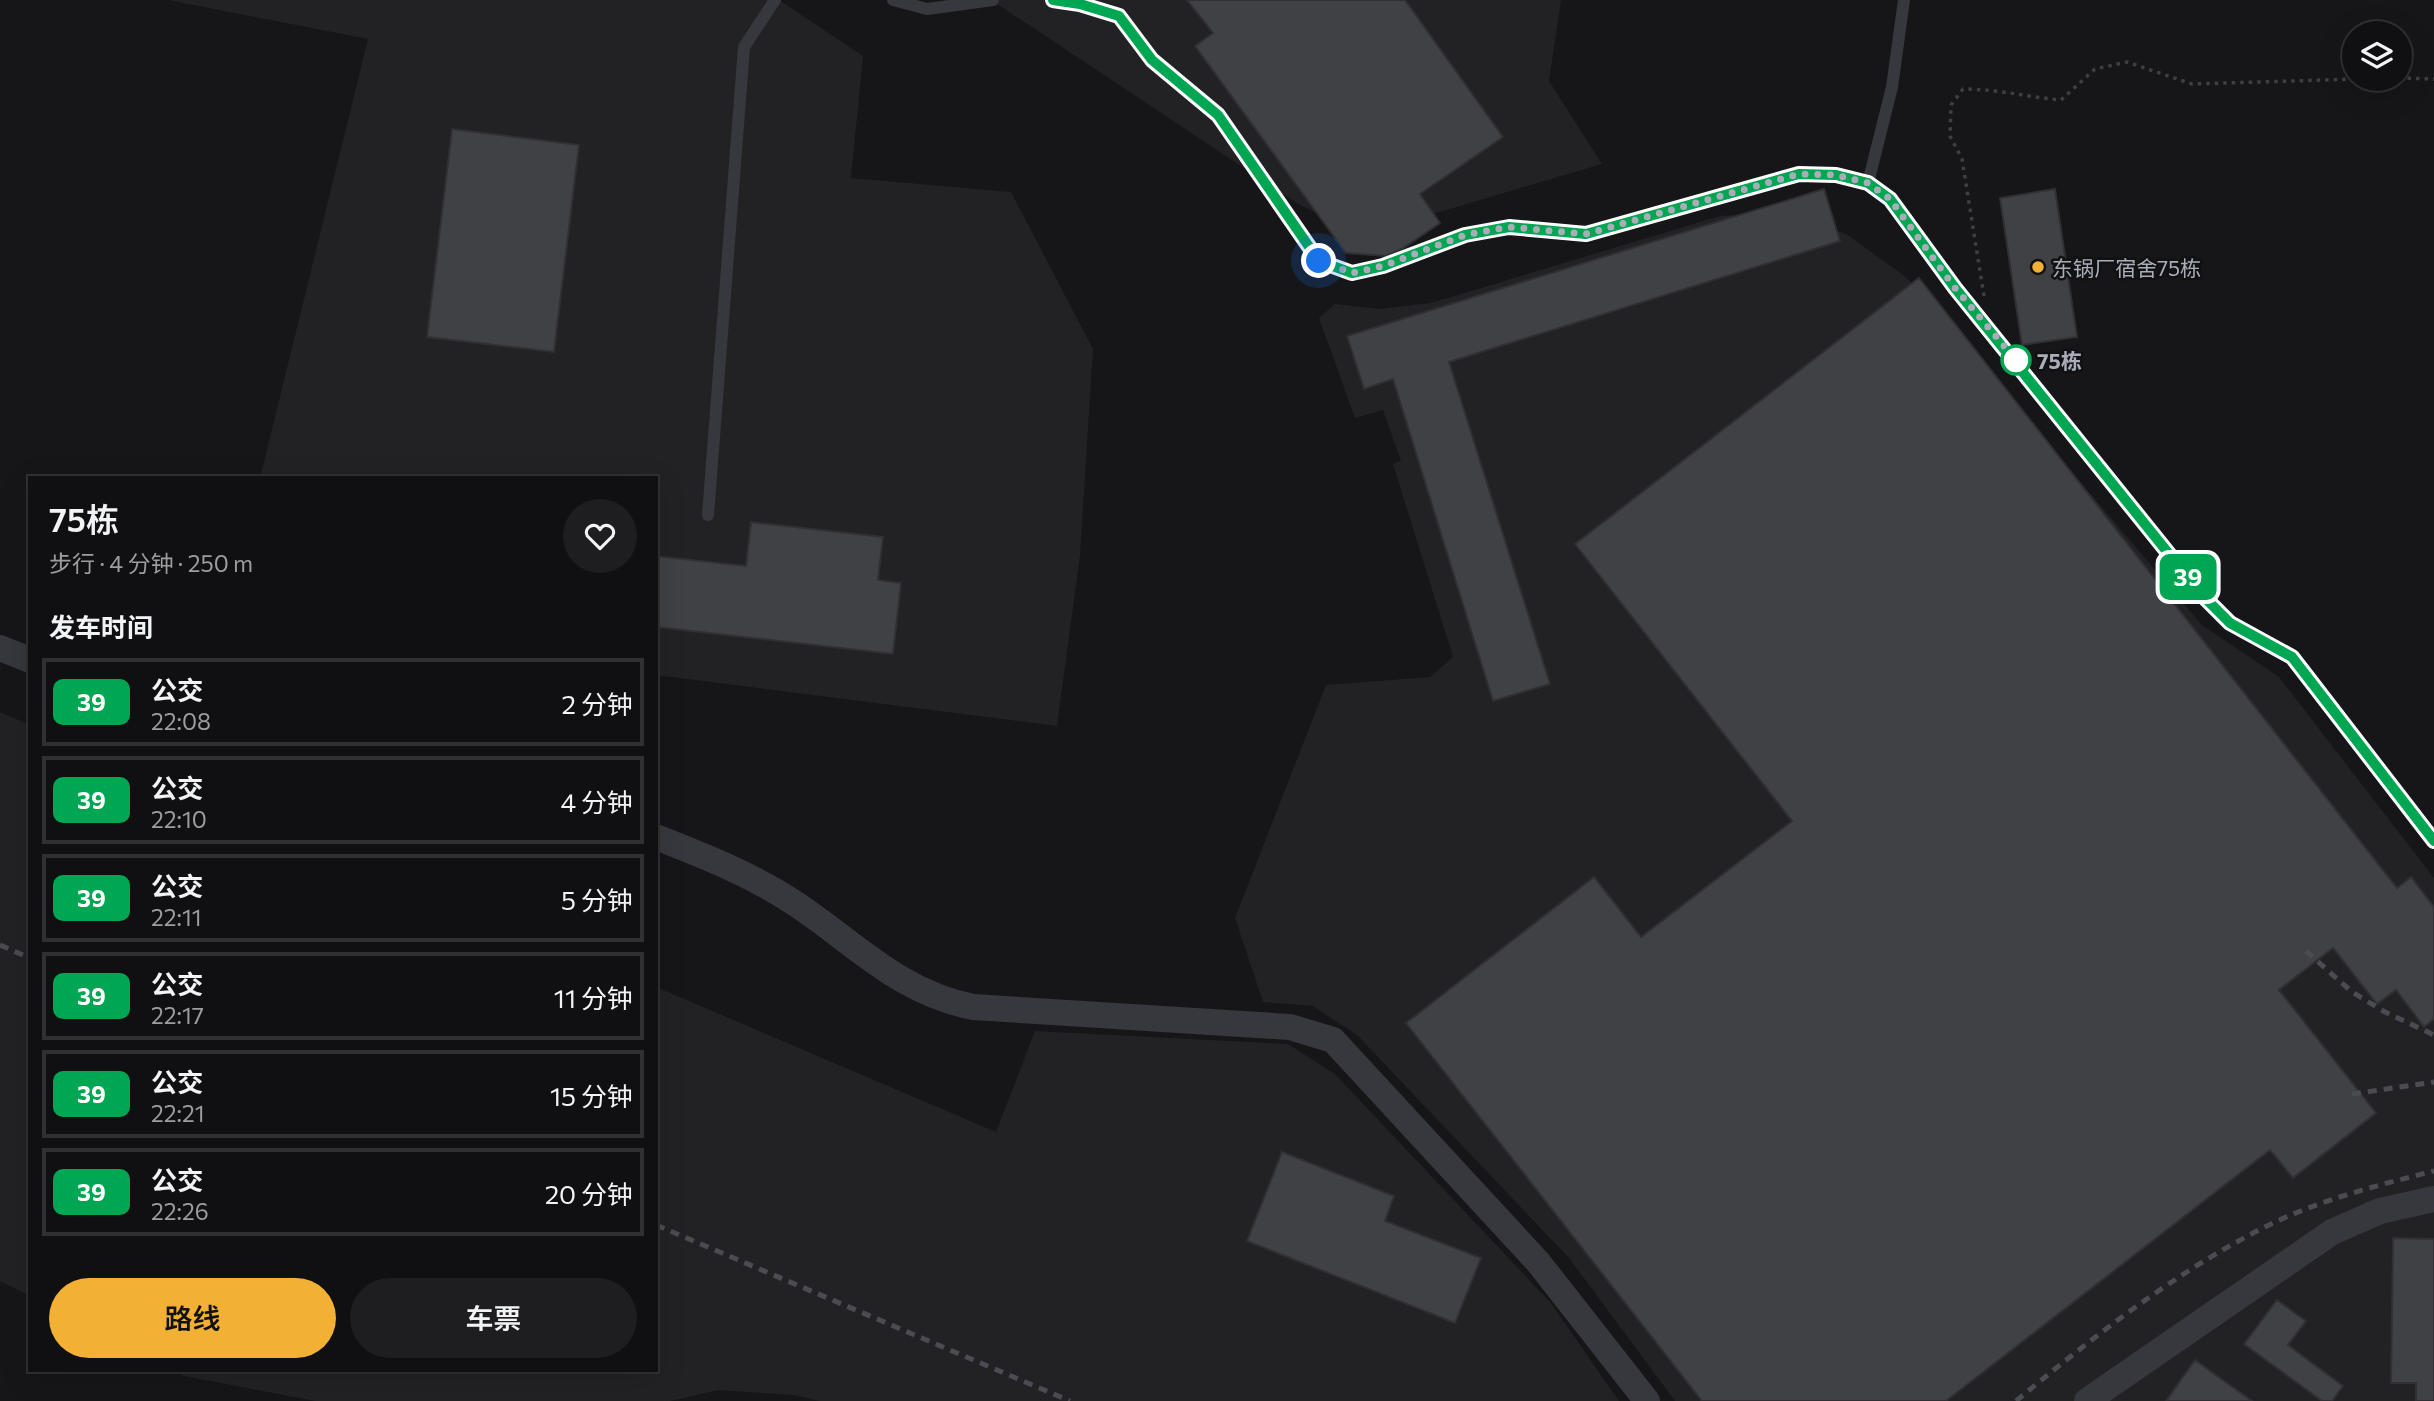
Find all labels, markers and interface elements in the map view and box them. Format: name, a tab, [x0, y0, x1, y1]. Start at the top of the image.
map controls	[2342, 21, 2412, 91]
button: layers	[2342, 21, 2412, 91]
your location	[1301, 243, 1336, 278]
place label: 东锅厂宿舍75栋	[2052, 255, 2201, 280]
marker: 东锅厂宿舍75栋	[2030, 259, 2046, 275]
marker: 75栋	[2001, 345, 2031, 375]
place label: 75栋	[2037, 348, 2082, 373]
text: 75栋	[49, 498, 119, 539]
button: heart	[563, 499, 637, 573]
text: 步行 · 4 分钟 · 250 m	[49, 549, 253, 577]
line badge: 39	[2156, 554, 2220, 600]
text: 39	[2174, 562, 2202, 591]
text: 发车时间	[49, 611, 153, 642]
text: 公交	[151, 674, 203, 705]
text: 39	[77, 687, 106, 716]
text: 2 分钟	[562, 688, 633, 719]
text: 22:08	[151, 707, 211, 735]
text: 公交	[151, 772, 203, 803]
text: 39	[77, 785, 106, 814]
text: 4 分钟	[560, 786, 633, 817]
text: 22:10	[151, 805, 207, 833]
text: 公交	[151, 870, 203, 901]
text: 39	[77, 883, 106, 912]
text: 5 分钟	[561, 884, 633, 915]
text: 22:11	[151, 903, 202, 931]
text: 公交	[151, 968, 203, 999]
text: 39	[77, 981, 106, 1010]
text: 11 分钟	[554, 982, 633, 1013]
text: 22:17	[151, 1001, 204, 1029]
text: 公交	[151, 1066, 203, 1097]
text: 39	[77, 1079, 106, 1108]
text: 15 分钟	[550, 1080, 633, 1111]
text: 22:21	[151, 1099, 205, 1127]
text: 公交	[151, 1164, 203, 1195]
text: 39	[77, 1177, 106, 1206]
text: 20 分钟	[545, 1178, 633, 1209]
text: 22:26	[151, 1197, 209, 1225]
button: 路线	[49, 1278, 336, 1358]
button: 车票	[350, 1278, 637, 1358]

